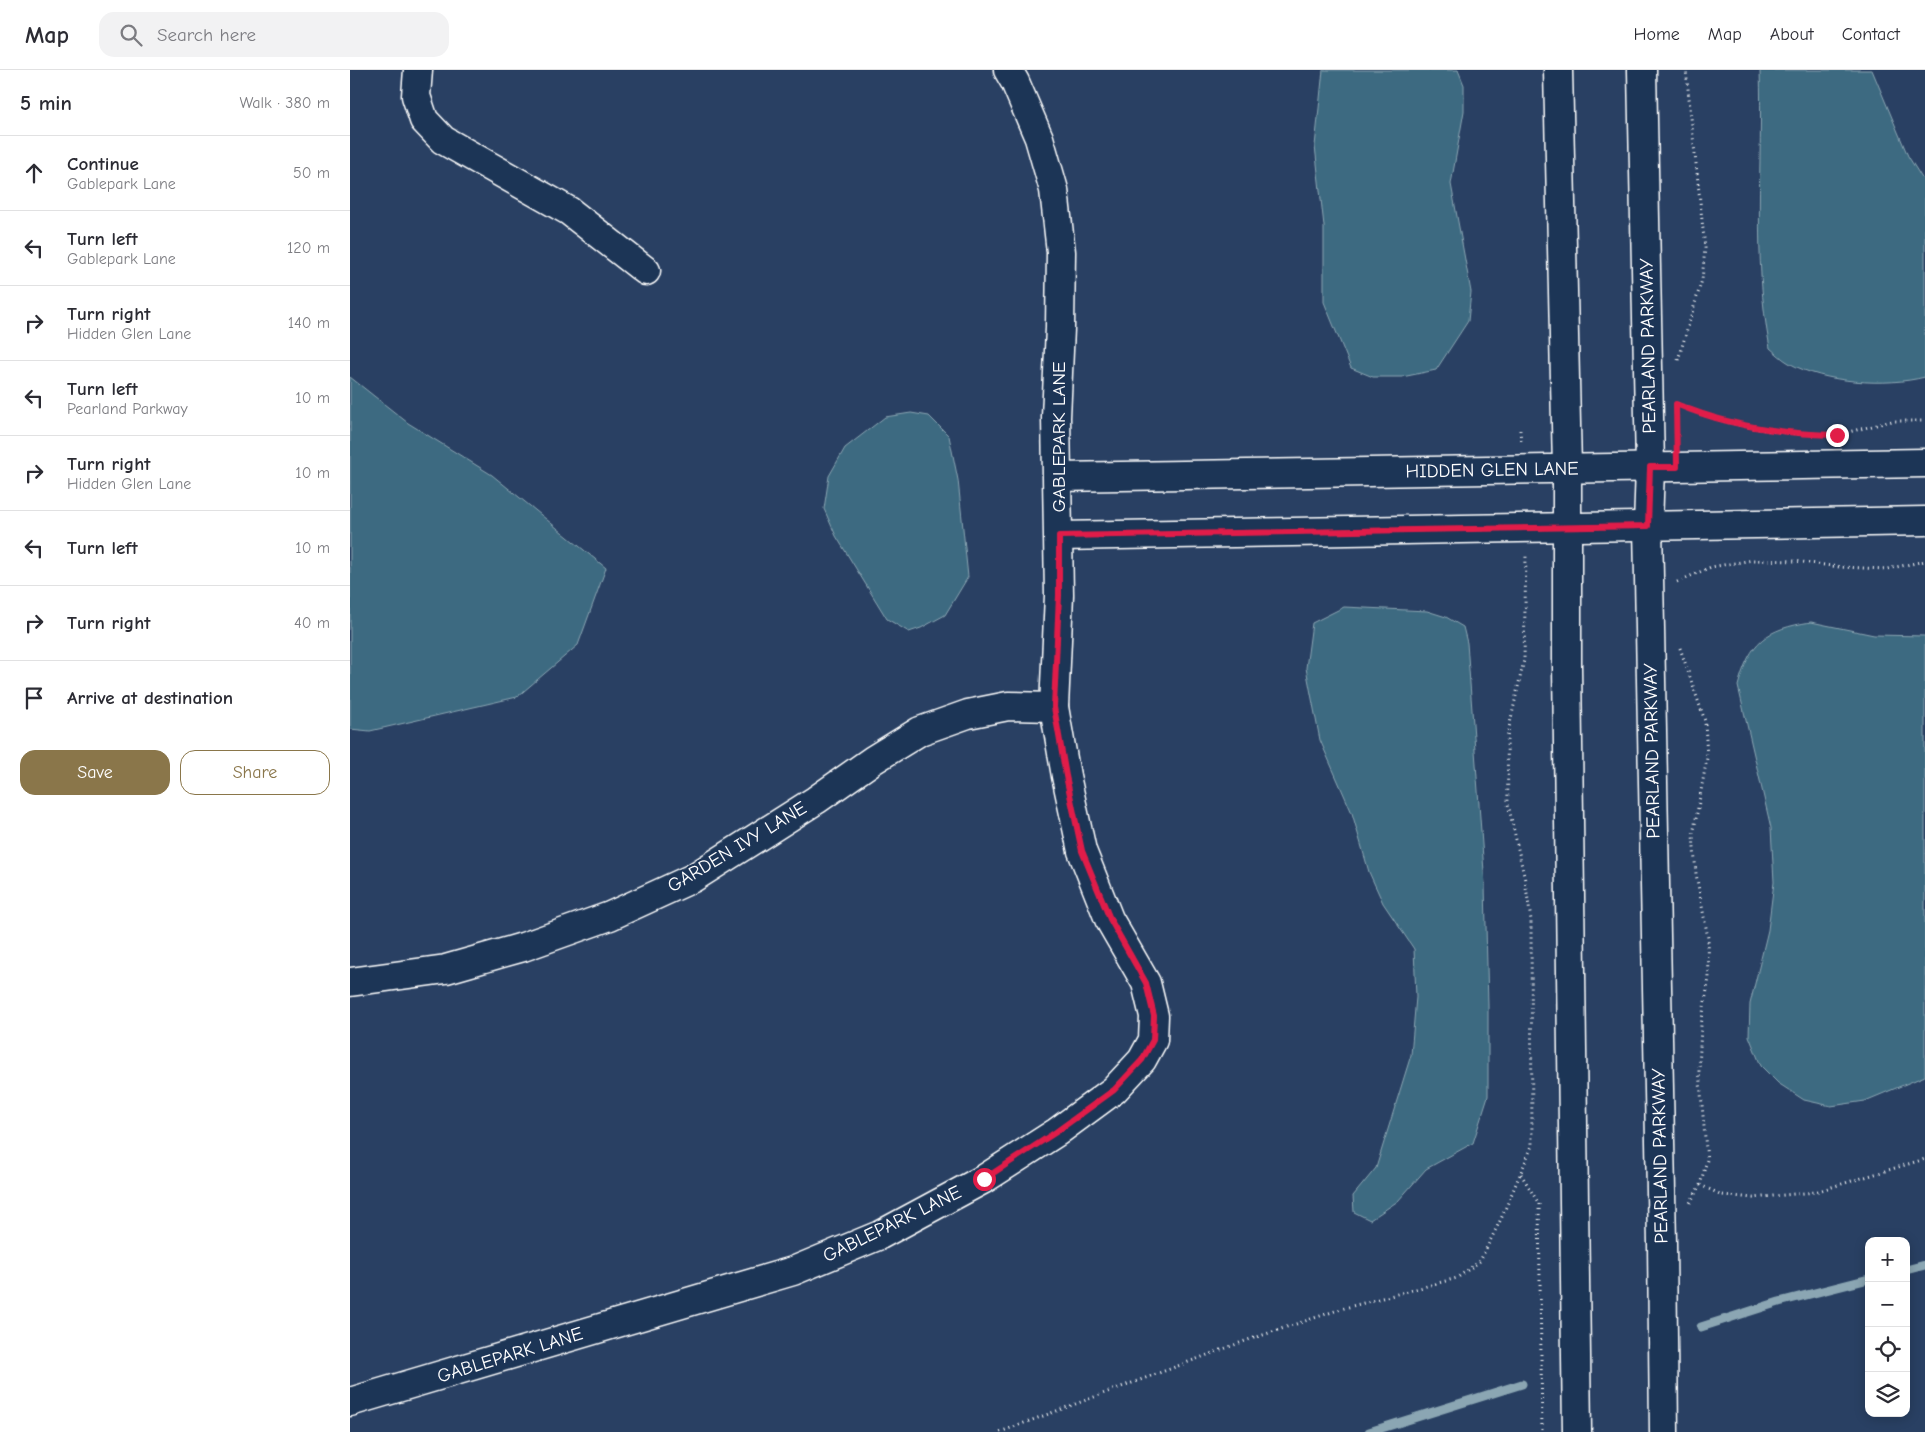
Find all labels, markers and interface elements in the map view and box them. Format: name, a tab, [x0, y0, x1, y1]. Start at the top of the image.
search box	[99, 12, 449, 57]
text: Map	[25, 21, 69, 49]
icon: search	[117, 21, 145, 49]
text: Search here	[157, 24, 256, 46]
text: Home	[1633, 24, 1680, 45]
text: Map	[1708, 24, 1742, 45]
text: About	[1770, 24, 1814, 45]
text: Contact	[1842, 24, 1900, 45]
text: 5 min	[20, 91, 72, 115]
text: Walk · 380 m	[240, 94, 330, 112]
text: Continue	[67, 153, 139, 175]
icon: ahead	[20, 159, 48, 187]
text: 50 m	[293, 164, 330, 182]
text: Gablepark Lane	[67, 175, 176, 193]
text: Turn left	[67, 228, 138, 250]
icon: left	[20, 234, 48, 262]
text: 120 m	[287, 239, 330, 257]
text: Gablepark Lane	[67, 250, 176, 268]
street label: PEARLAND PARKWAY	[1635, 257, 1661, 434]
text: Turn right	[67, 303, 151, 325]
icon: right	[20, 309, 48, 337]
text: 140 m	[288, 314, 330, 332]
text: Hidden Glen Lane	[67, 325, 191, 343]
street label: GABLEPARK LANE	[1048, 361, 1070, 513]
text: Turn left	[67, 378, 138, 400]
icon: left	[20, 384, 48, 412]
text: 10 m	[295, 389, 330, 407]
text: Pearland Parkway	[67, 400, 188, 418]
route end	[1826, 424, 1849, 447]
text: Turn right	[67, 453, 151, 475]
street label: HIDDEN GLEN LANE	[1405, 457, 1579, 483]
icon: right	[20, 459, 48, 487]
text: 10 m	[295, 464, 330, 482]
text: Hidden Glen Lane	[67, 475, 191, 493]
icon: left	[20, 534, 48, 562]
text: Turn left	[67, 537, 138, 559]
text: 10 m	[295, 539, 330, 557]
icon: right	[20, 609, 48, 637]
text: Turn right	[67, 612, 151, 634]
text: 40 m	[294, 614, 330, 632]
street label: PEARLAND PARKWAY	[1639, 662, 1665, 839]
icon: arrive	[20, 684, 48, 712]
text: Arrive at destination	[67, 687, 233, 709]
button: Save	[20, 750, 170, 795]
button: Share	[180, 750, 330, 795]
street label: GARDEN IVY LANE	[664, 797, 810, 897]
street label: PEARLAND PARKWAY	[1647, 1067, 1673, 1244]
route start	[973, 1168, 996, 1191]
street label: GABLEPARK LANE	[819, 1181, 965, 1267]
map controls	[1865, 1237, 1910, 1417]
button: +	[1865, 1237, 1910, 1282]
button: −	[1865, 1282, 1910, 1327]
street label: GABLEPARK LANE	[435, 1322, 585, 1388]
button: locate	[1865, 1327, 1910, 1372]
button: layers	[1865, 1372, 1910, 1417]

